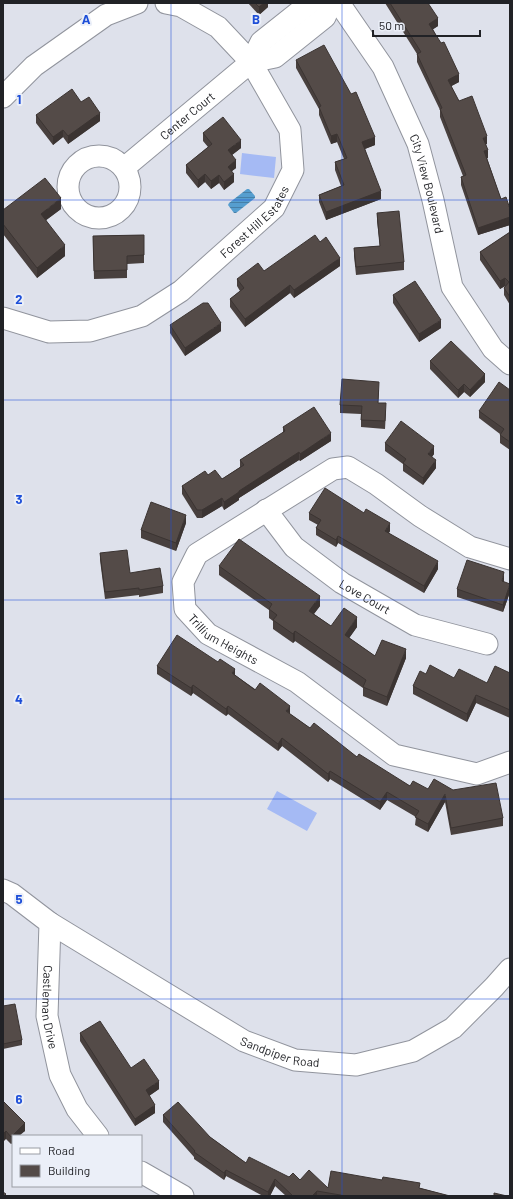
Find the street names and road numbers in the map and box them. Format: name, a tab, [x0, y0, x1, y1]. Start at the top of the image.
street label: Center Court	[157, 89, 217, 142]
street label: City View Boulevard	[407, 132, 447, 235]
street label: Forest Hill Estates	[217, 183, 291, 260]
street label: Love Court	[337, 576, 393, 616]
street label: Trillium Heights	[186, 611, 261, 667]
street label: Castleman Drive	[40, 965, 61, 1050]
street label: Sandpiper Road	[239, 1033, 320, 1069]

